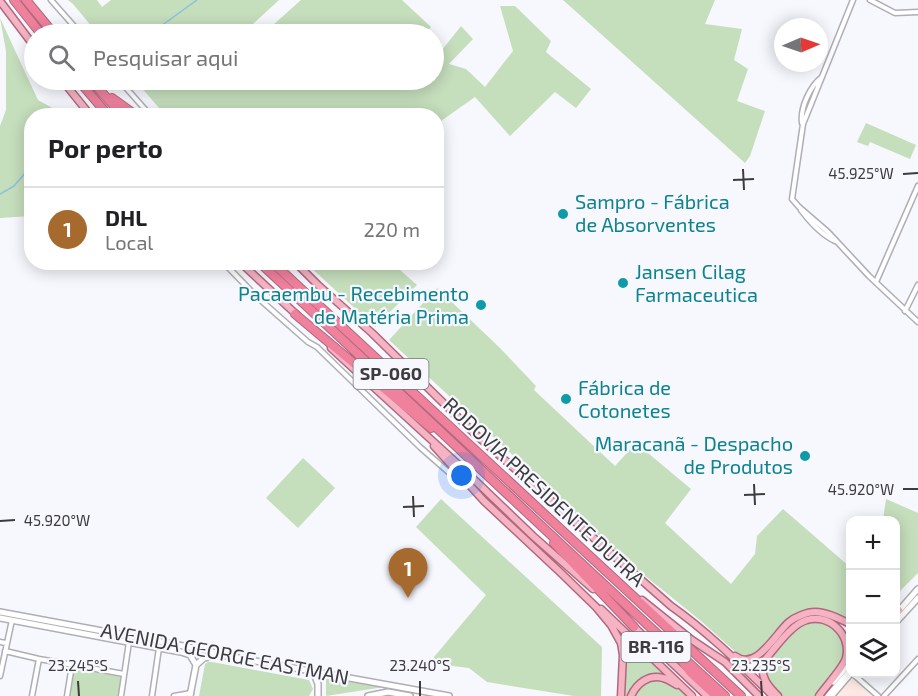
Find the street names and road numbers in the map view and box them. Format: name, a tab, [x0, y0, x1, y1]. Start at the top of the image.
road number: SP-060	[354, 359, 428, 389]
street label: RODOVIA PRESIDENTE DUTRA	[439, 392, 651, 591]
street label: AVENIDA GEORGE EASTMAN	[99, 617, 351, 689]
road number: BR-116	[622, 632, 690, 662]

